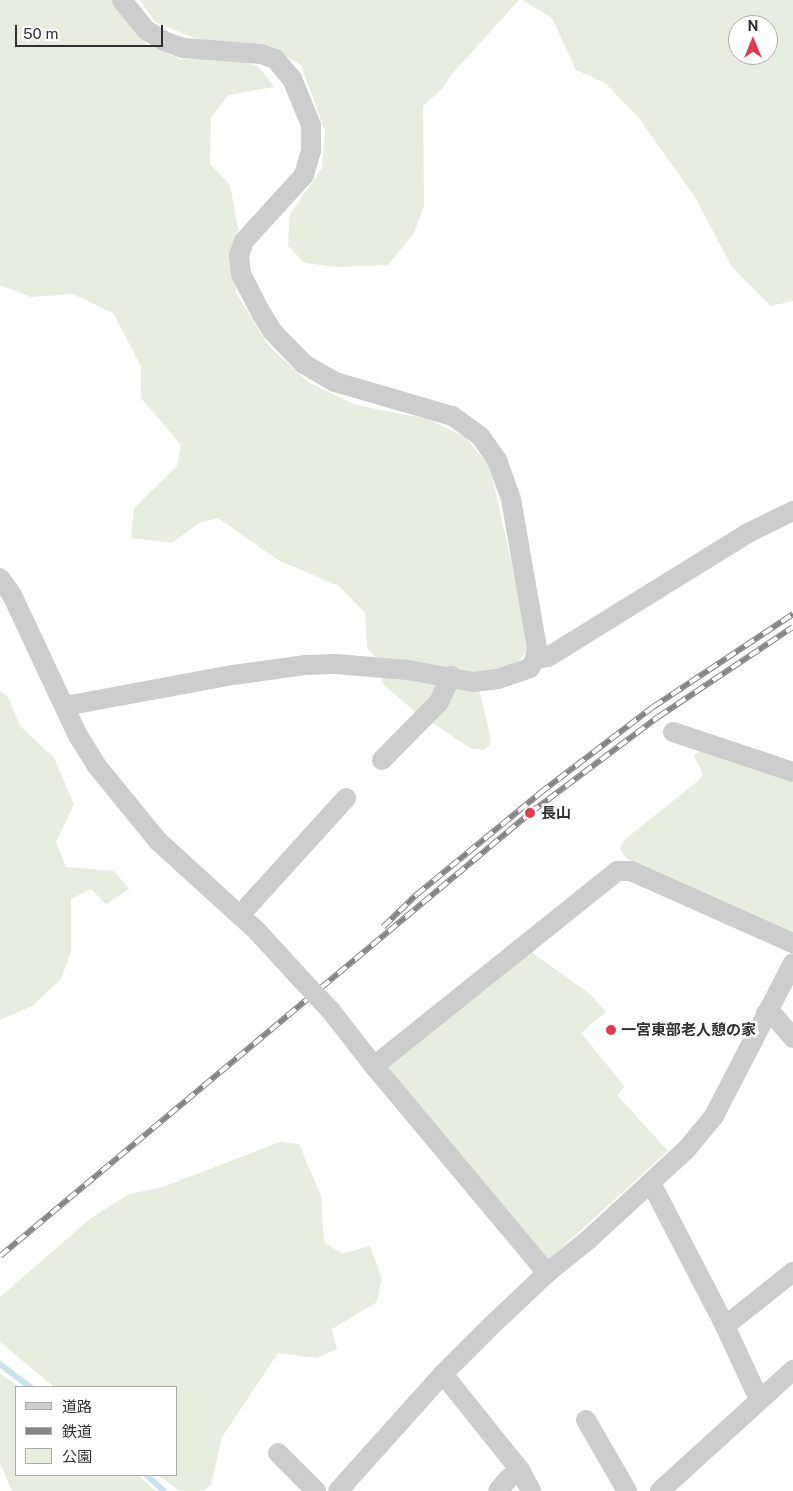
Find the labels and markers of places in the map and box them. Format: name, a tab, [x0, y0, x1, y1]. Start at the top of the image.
place label: 長山	[541, 804, 571, 822]
marker: 長山	[523, 806, 537, 820]
place label: 一宮東部老人憩の家	[621, 1021, 756, 1039]
marker: 一宮東部老人憩の家	[605, 1024, 617, 1036]

